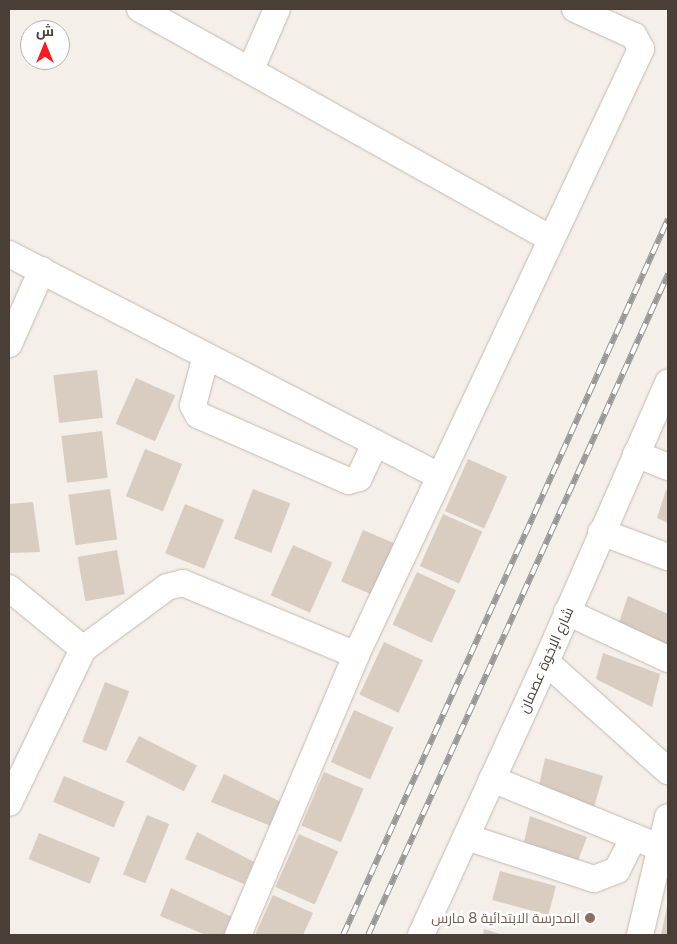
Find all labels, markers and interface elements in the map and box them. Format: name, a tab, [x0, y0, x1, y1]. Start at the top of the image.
north arrow	[20, 20, 70, 70]
text: ش	[36, 23, 54, 39]
street label: شارع الإخوة عصمان	[515, 605, 577, 715]
place label: المدرسة الابتدائية 8 مارس	[431, 910, 580, 926]
marker: المدرسة الابتدائية 8 مارس	[584, 912, 596, 924]

